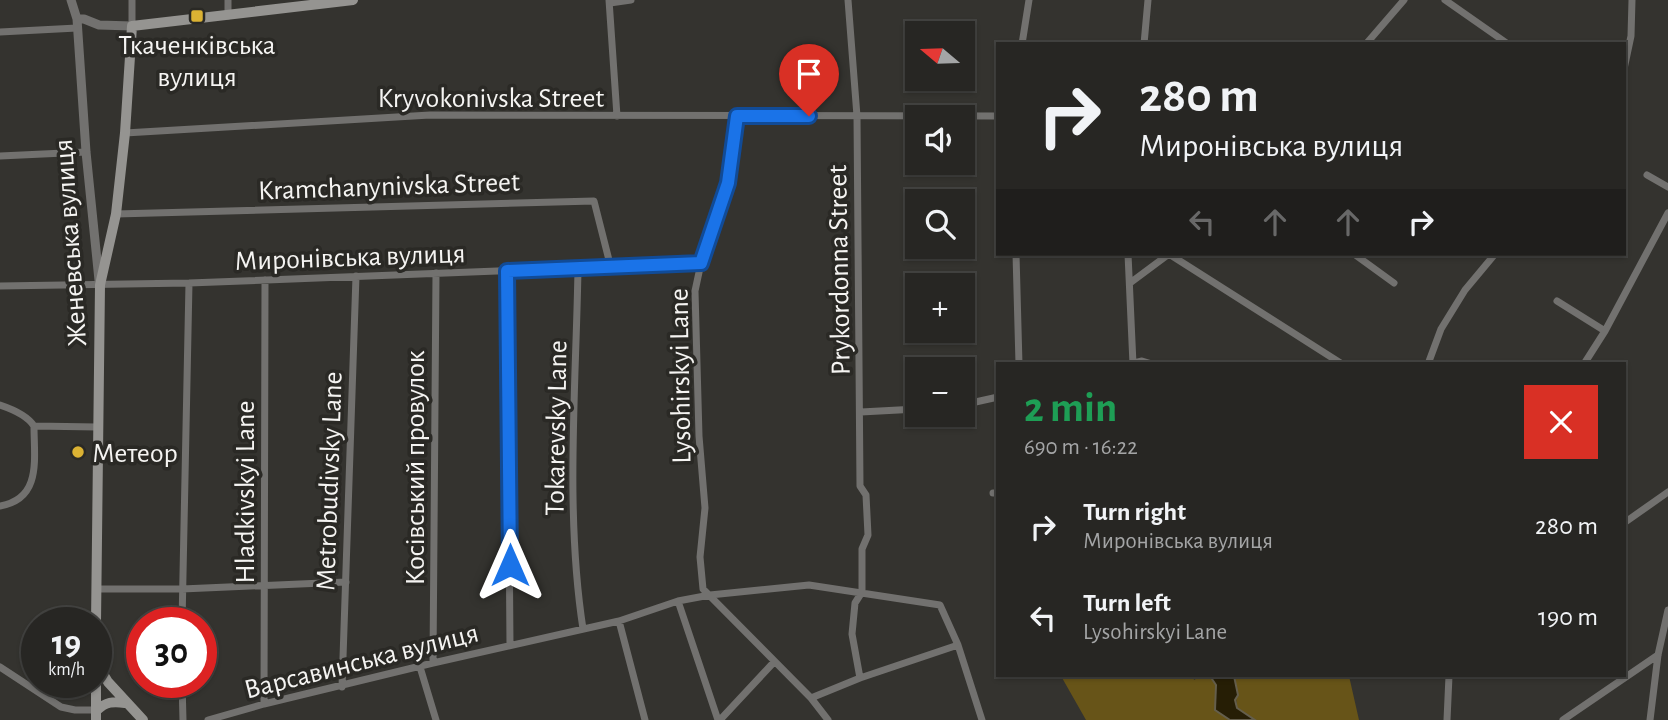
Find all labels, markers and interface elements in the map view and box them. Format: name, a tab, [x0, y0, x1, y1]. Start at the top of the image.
marker: Ткаченківська вулиця	[189, 8, 205, 24]
north arrow	[905, 21, 975, 91]
map controls	[905, 21, 975, 427]
place label: Ткаченківська вулиця	[118, 32, 276, 92]
pin	[779, 44, 839, 116]
icon: arrive	[790, 55, 828, 93]
icon: right	[1024, 70, 1115, 161]
text: 280 m	[1139, 72, 1259, 121]
street label: Kryvokonivska Street	[378, 85, 604, 113]
button: sound	[905, 105, 975, 175]
text: Миронівська вулиця	[1139, 130, 1403, 162]
street label: Женевська вулиця	[50, 138, 92, 348]
street label: Prykordonna Street	[824, 164, 856, 375]
street label: Kramchanynivska Street	[258, 168, 520, 206]
button: search	[905, 189, 975, 259]
icon: left	[1183, 203, 1221, 241]
icon: ahead	[1256, 203, 1294, 241]
icon: ahead	[1329, 203, 1367, 241]
icon: right	[1402, 203, 1440, 241]
street label: Миронівська вулиця	[234, 240, 466, 276]
button: +	[905, 273, 975, 343]
street label: Lysohirskyi Lane	[665, 288, 697, 464]
street label: Tokarevsky Lane	[541, 340, 573, 516]
street label: Косівський провулок	[402, 350, 430, 585]
button: −	[905, 357, 975, 427]
street label: Metrobudivsky Lane	[312, 371, 348, 591]
button: close	[1524, 385, 1598, 459]
text: 2 min	[1024, 387, 1117, 429]
street label: Hladkivskyi Lane	[232, 401, 260, 583]
text: 690 m · 16:22	[1024, 436, 1138, 459]
place label: Метеор	[92, 440, 178, 468]
marker: Метеор	[70, 444, 86, 460]
text: Turn right	[1083, 499, 1186, 525]
icon: right	[1024, 508, 1062, 546]
text: 280 m	[1535, 513, 1598, 539]
position arrow	[473, 528, 547, 602]
text: Миронівська вулиця	[1083, 530, 1273, 553]
text: Turn left	[1083, 590, 1171, 616]
icon: left	[1024, 599, 1062, 637]
text: 190 m	[1538, 604, 1598, 630]
speed limit sign: 30	[126, 607, 217, 698]
street label: Варсавинська вулиця	[241, 619, 482, 705]
text: Lysohirskyi Lane	[1083, 621, 1227, 644]
text: 19	[52, 626, 81, 661]
text: km/h	[48, 661, 85, 679]

